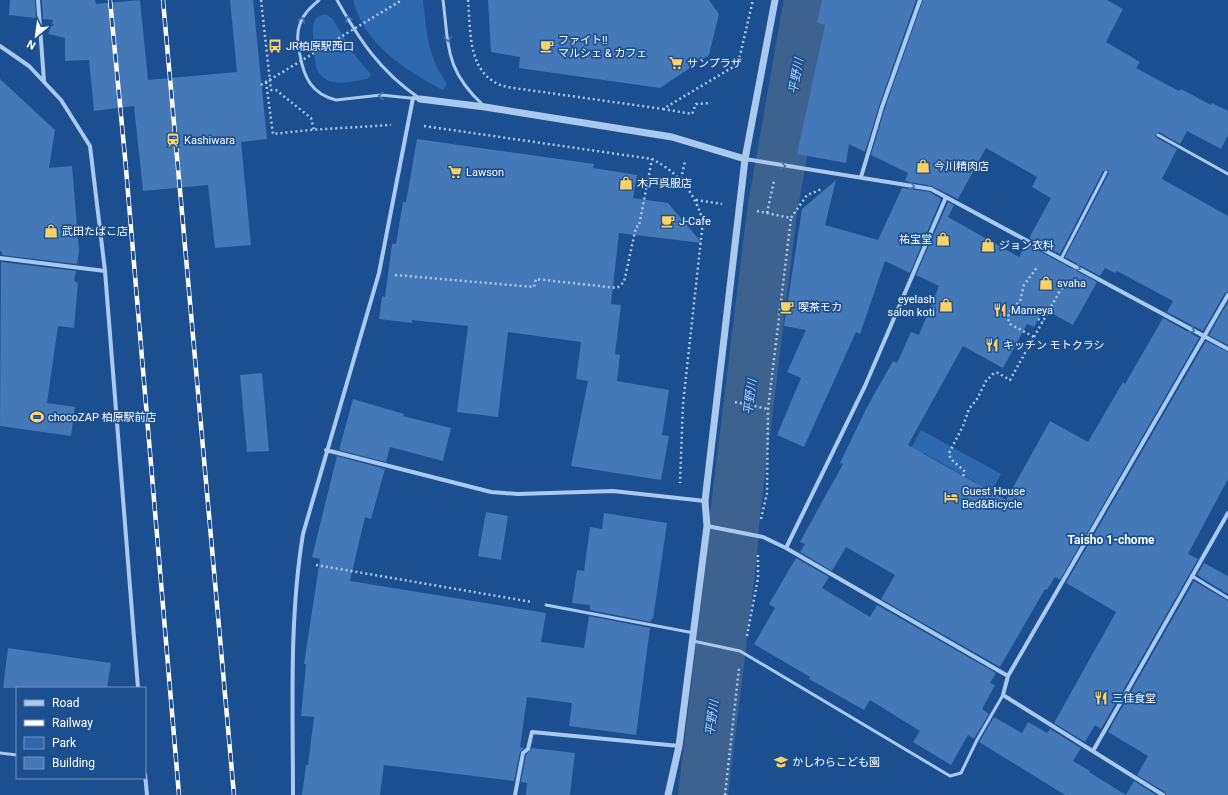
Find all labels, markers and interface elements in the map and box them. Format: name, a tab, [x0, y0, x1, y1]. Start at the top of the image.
north arrow	[16, 16, 56, 56]
one-way arrow	[345, 16, 352, 23]
one-way arrow	[297, 17, 305, 25]
place label: ファイト!! マルシェ & カフェ	[558, 34, 647, 60]
one-way arrow	[443, 36, 452, 42]
text: N	[25, 37, 38, 52]
bus stop icon: JR柏原駅西口	[267, 38, 283, 54]
cafe icon: ファイト!! マルシェ & カフェ	[539, 38, 555, 54]
place label: JR柏原駅西口	[286, 40, 354, 53]
supermarket icon: サンプラザ	[668, 55, 684, 71]
water label: 平野川	[786, 55, 806, 95]
place label: サンプラザ	[687, 57, 742, 70]
one-way arrow	[378, 92, 384, 100]
station icon: Kashiwara	[165, 132, 181, 148]
place label: Kashiwara	[184, 134, 235, 147]
shop icon: 今川精肉店	[915, 158, 931, 174]
place label: 今川精肉店	[934, 160, 989, 173]
one-way arrow	[780, 161, 787, 170]
supermarket icon: Lawson	[447, 164, 463, 180]
place label: Lawson	[466, 166, 504, 179]
shop icon: 木戸呉服店	[618, 175, 634, 191]
place label: 木戸呉服店	[637, 177, 692, 190]
one-way arrow	[909, 181, 915, 190]
cafe icon: J-Cafe	[660, 213, 676, 229]
place label: J-Cafe	[679, 215, 711, 228]
shop icon: 武田たばこ店	[43, 223, 59, 239]
place label: 武田たばこ店	[62, 225, 128, 238]
shop icon: 祐宝堂	[935, 231, 951, 247]
place label: 祐宝堂	[899, 233, 932, 246]
shop icon: ジョン衣料	[980, 237, 996, 253]
place label: ジョン衣料	[999, 239, 1054, 252]
one-way arrow	[1073, 264, 1081, 271]
shop icon: svaha	[1038, 275, 1054, 291]
place label: svaha	[1057, 277, 1086, 290]
place label: eyelash salon koti	[887, 293, 935, 319]
shop icon: eyelash salon koti	[938, 297, 954, 313]
cafe icon: 喫茶モカ	[779, 299, 795, 315]
place label: 喫茶モカ	[798, 301, 842, 314]
restaurant icon: Mameya	[992, 302, 1008, 318]
place label: Mameya	[1011, 304, 1053, 317]
one-way arrow	[1188, 325, 1195, 333]
restaurant icon: キッチン モトクラシ	[984, 337, 1000, 353]
place label: キッチン モトクラシ	[1003, 339, 1105, 352]
water label: 平野川	[741, 376, 759, 416]
sports icon: chocoZAP 柏原駅前店	[29, 409, 45, 425]
place label: chocoZAP 柏原駅前店	[48, 411, 157, 424]
place label: Guest House Bed&Bicycle	[962, 485, 1025, 511]
hotel icon: Guest House Bed&Bicycle	[943, 489, 959, 505]
district label: Taisho 1-chome	[1067, 533, 1155, 547]
legend	[16, 687, 146, 779]
restaurant icon: 三佳食堂	[1093, 690, 1109, 706]
place label: 三佳食堂	[1112, 692, 1156, 705]
text: Road	[52, 696, 80, 710]
water label: 平野川	[703, 697, 721, 737]
text: Railway	[52, 716, 93, 730]
text: Park	[52, 736, 77, 750]
school or university icon: かしわらこども園	[773, 754, 789, 770]
text: Building	[52, 756, 95, 770]
place label: かしわらこども園	[792, 756, 880, 769]

